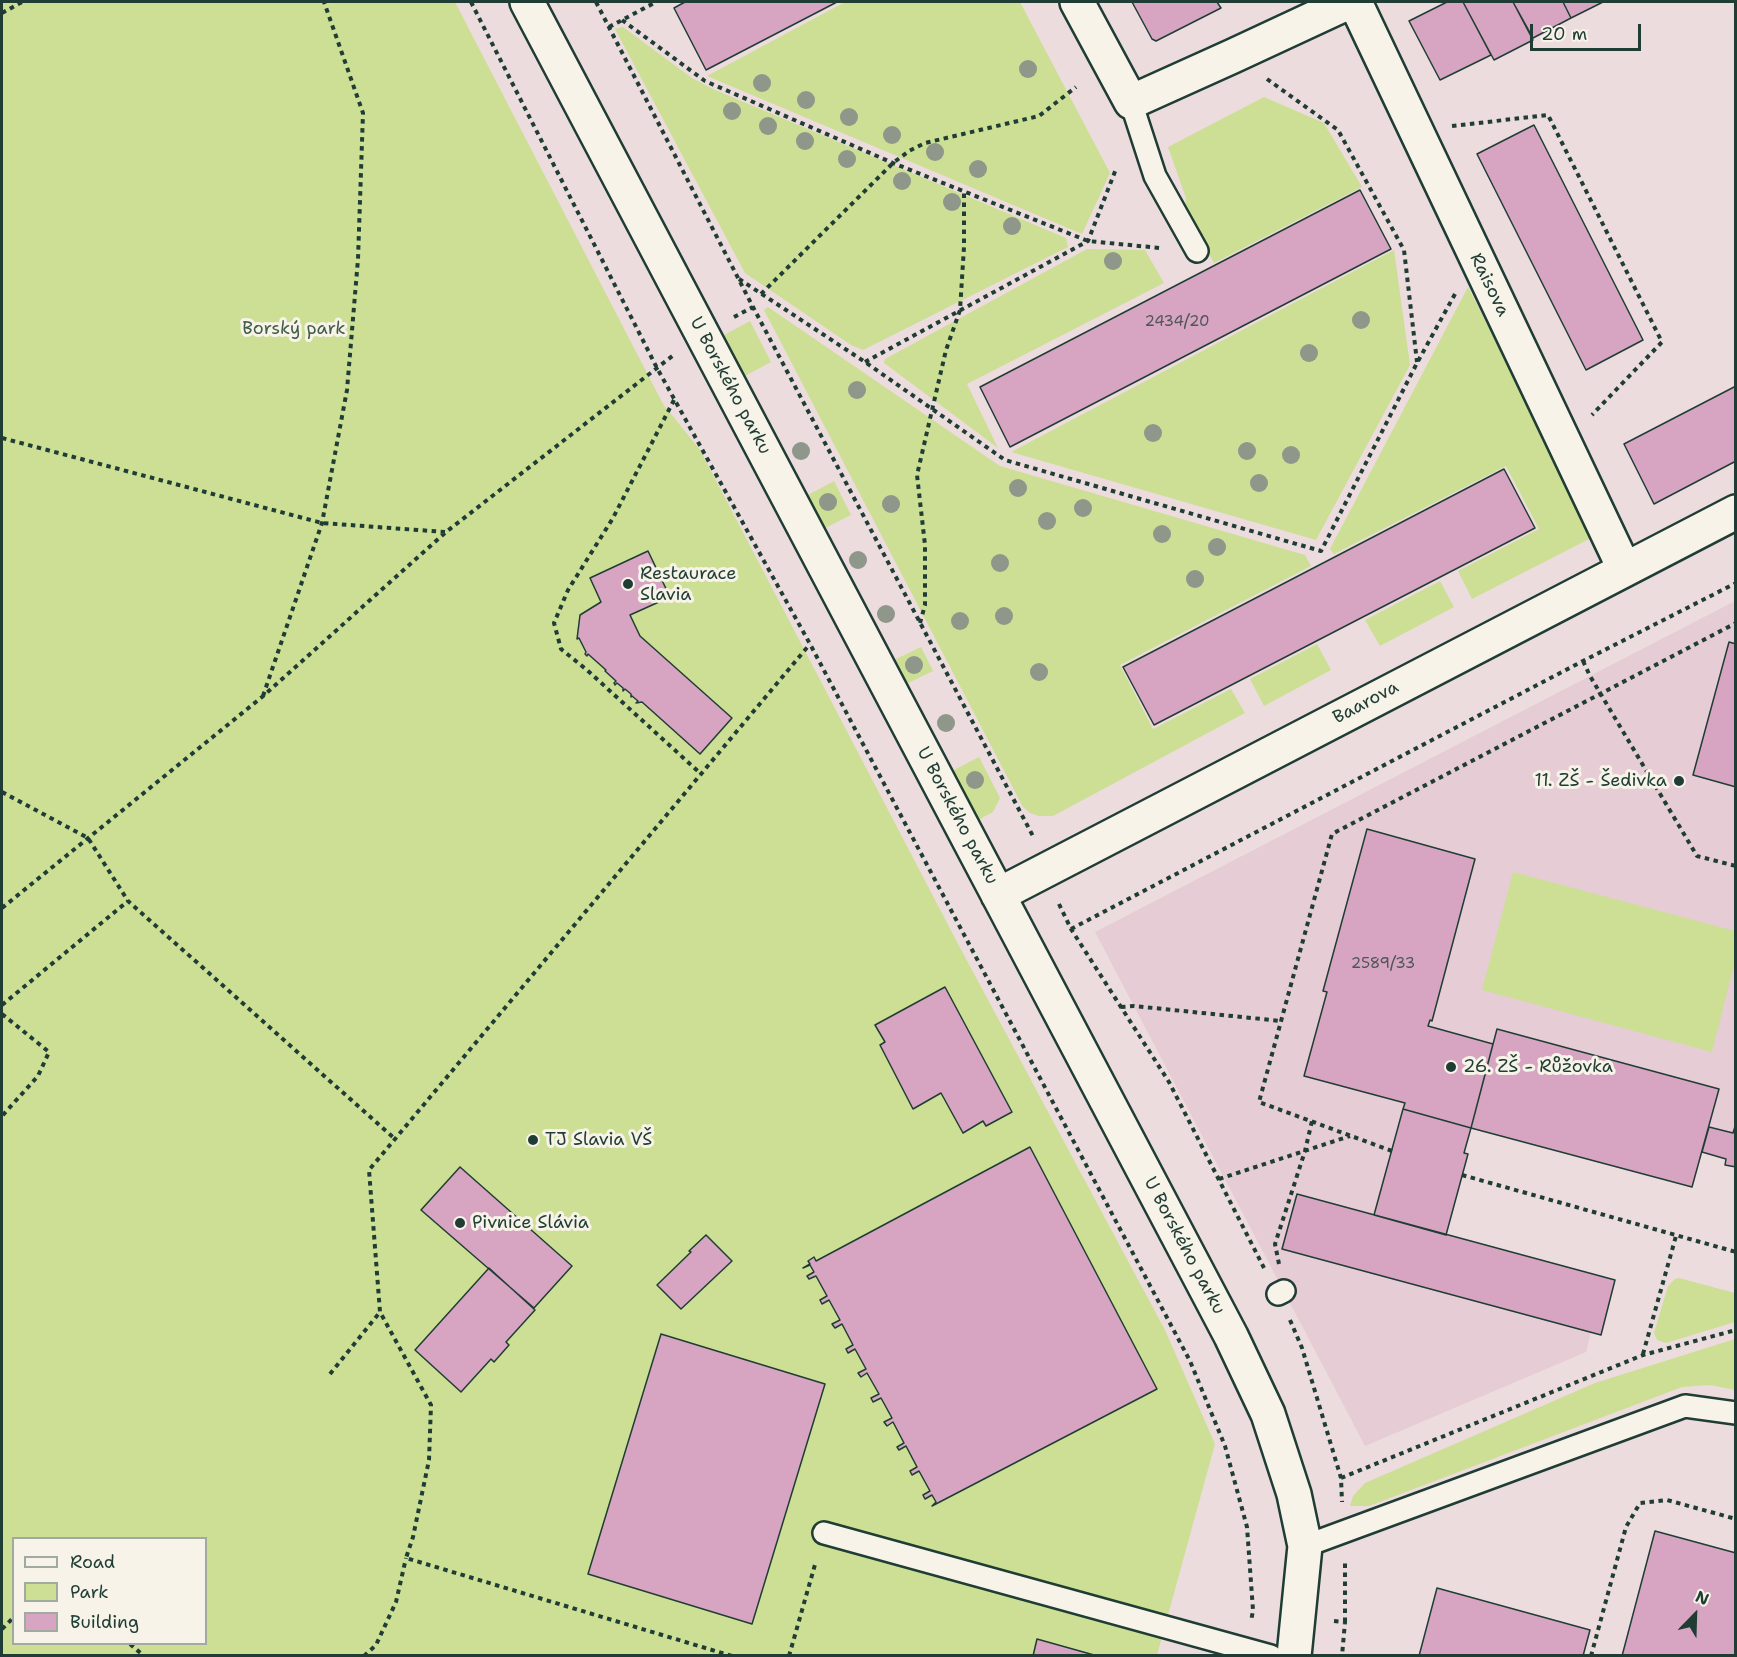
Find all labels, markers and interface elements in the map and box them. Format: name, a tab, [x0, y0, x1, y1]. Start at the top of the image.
scale bar	[1533, 12, 1644, 50]
text: 20 m	[1541, 22, 1587, 46]
street label: Raisova	[1464, 250, 1514, 320]
house number: 2434/20	[1145, 313, 1209, 331]
street label: U Borského parku	[685, 314, 775, 458]
park label: Borský park	[242, 318, 346, 340]
place label: Restaurace Slavia	[640, 563, 736, 606]
marker: Restaurace Slavia	[621, 577, 635, 591]
street label: Baarova	[1329, 677, 1403, 729]
street label: U Borského parku	[912, 744, 1002, 888]
place label: 11. ZŠ - Šedivka	[1535, 770, 1667, 792]
marker: 11. ZŠ - Šedivka	[1672, 774, 1686, 788]
house number: 2589/33	[1351, 955, 1415, 973]
place label: 26. ZŠ - Růžovka	[1463, 1056, 1613, 1078]
marker: 26. ZŠ - Růžovka	[1444, 1060, 1458, 1074]
place label: TJ Slavia VŠ	[545, 1129, 652, 1151]
marker: TJ Slavia VŠ	[526, 1133, 540, 1147]
street label: U Borského parku	[1139, 1174, 1229, 1318]
place label: Pivnice Slávia	[472, 1212, 589, 1234]
marker: Pivnice Slávia	[453, 1216, 467, 1230]
legend	[12, 1537, 207, 1645]
text: Road	[70, 1550, 115, 1574]
text: Park	[70, 1580, 109, 1604]
north arrow	[1665, 1585, 1725, 1645]
text: N	[1692, 1586, 1712, 1610]
text: Building	[70, 1610, 139, 1634]

